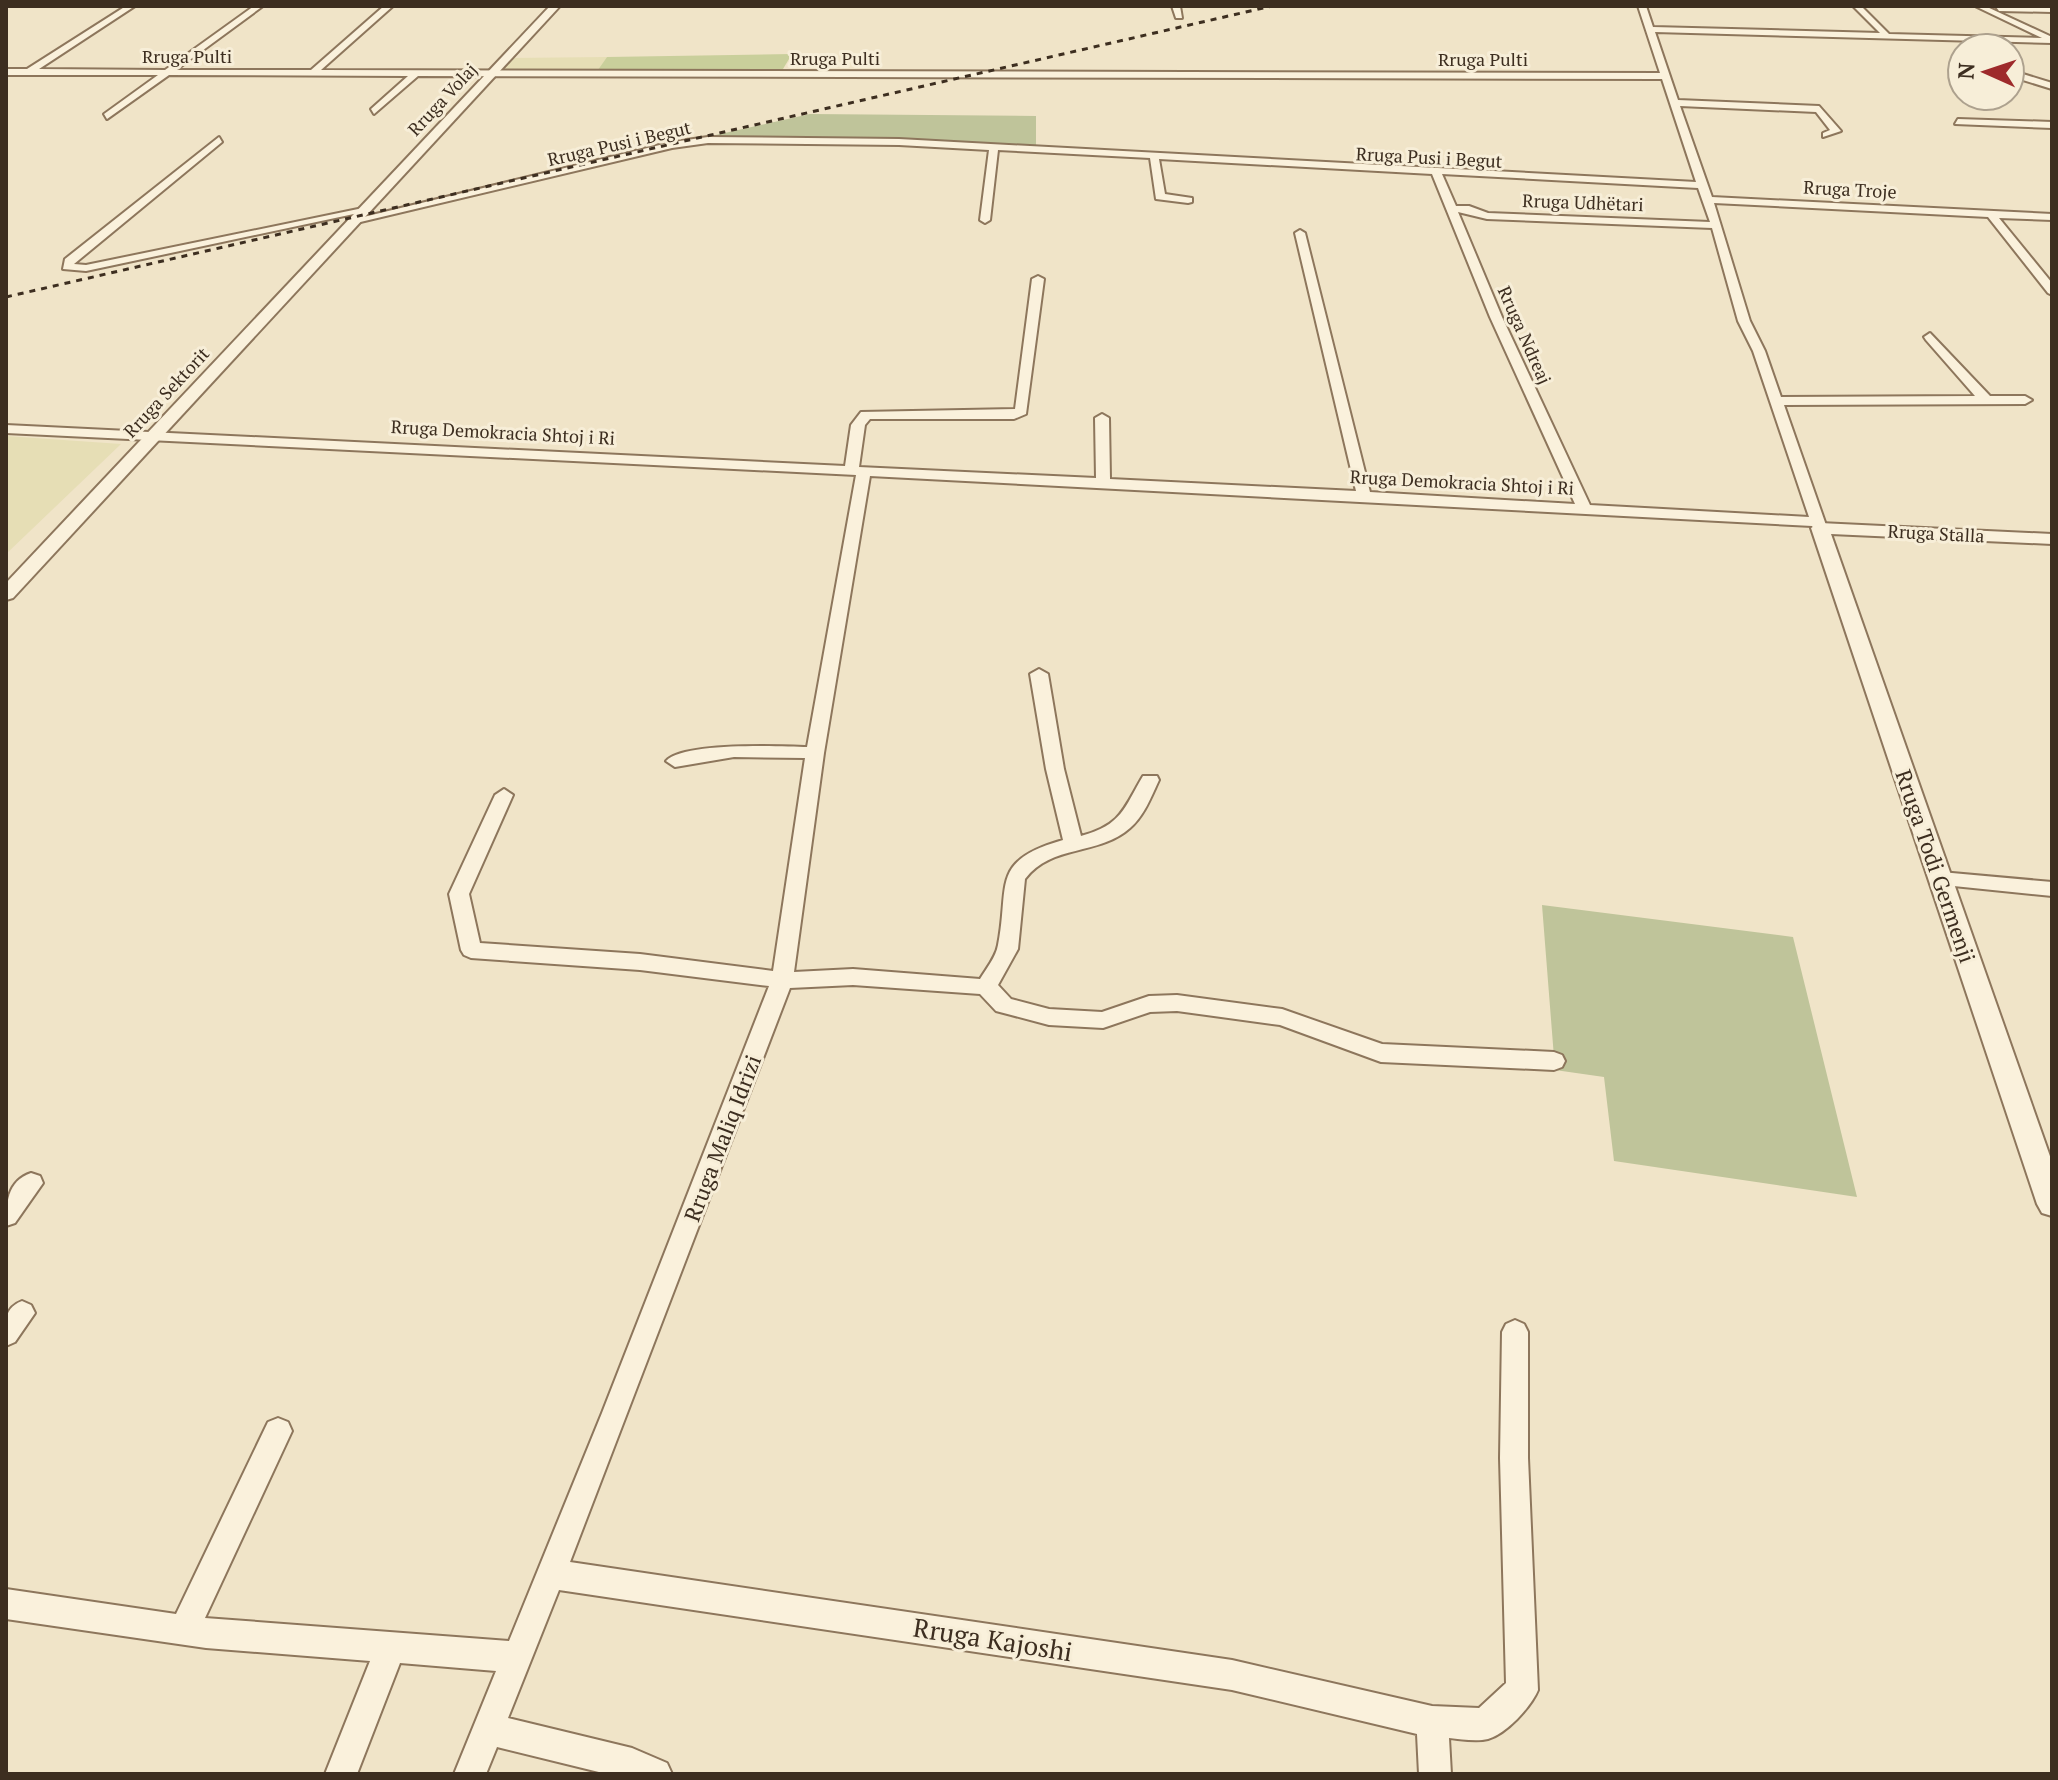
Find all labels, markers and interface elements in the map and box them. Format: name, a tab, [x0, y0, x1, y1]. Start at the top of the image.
north arrow	[1946, 32, 2026, 112]
street label: Rruga Pulti	[142, 44, 232, 68]
street label: Rruga Pulti	[790, 46, 880, 70]
street label: Rruga Pulti	[1438, 47, 1528, 71]
street label: Rruga Volaj	[402, 57, 482, 141]
text: N	[1951, 62, 1980, 80]
street label: Rruga Pusi i Begut	[545, 115, 693, 171]
street label: Rruga Pusi i Begut	[1355, 141, 1503, 173]
street label: Rruga Troje	[1803, 175, 1897, 203]
street label: Rruga Udhëtari	[1522, 188, 1644, 216]
street label: Rruga Ndreaj	[1493, 282, 1557, 388]
street label: Rruga Sektorit	[118, 341, 214, 442]
street label: Rruga Demokracia Shtoj i Ri	[390, 414, 616, 450]
street label: Rruga Demokracia Shtoj i Ri	[1349, 464, 1575, 500]
street label: Rruga Stalla	[1887, 518, 1985, 548]
street label: Rruga Todi Germenji	[1889, 766, 1983, 966]
street label: Rruga Maliq Idrizi	[677, 1050, 767, 1226]
street label: Rruga Kajoshi	[911, 1610, 1075, 1668]

